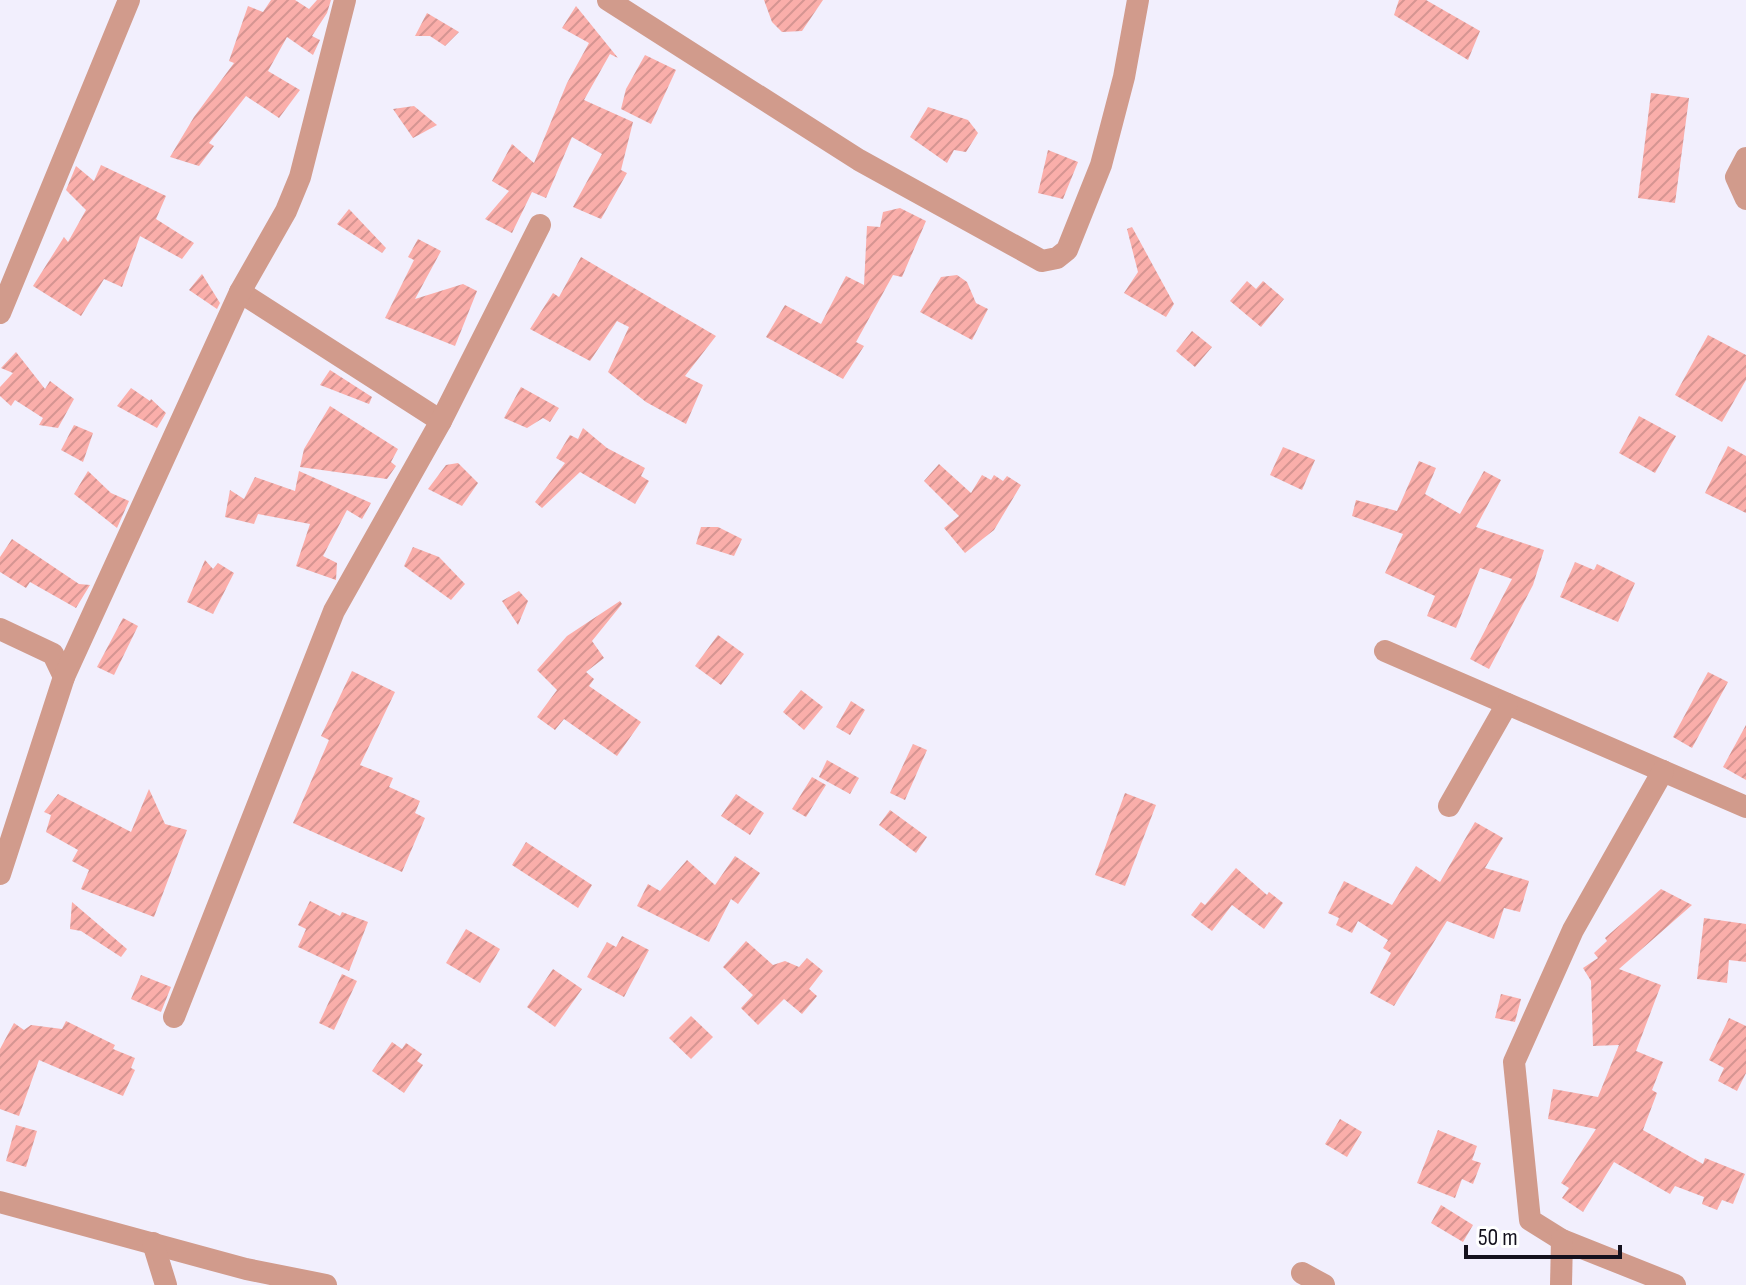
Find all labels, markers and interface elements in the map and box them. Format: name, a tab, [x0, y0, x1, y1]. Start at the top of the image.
scale bar	[1466, 1209, 1620, 1259]
text: 50 m	[1478, 1223, 1518, 1252]

